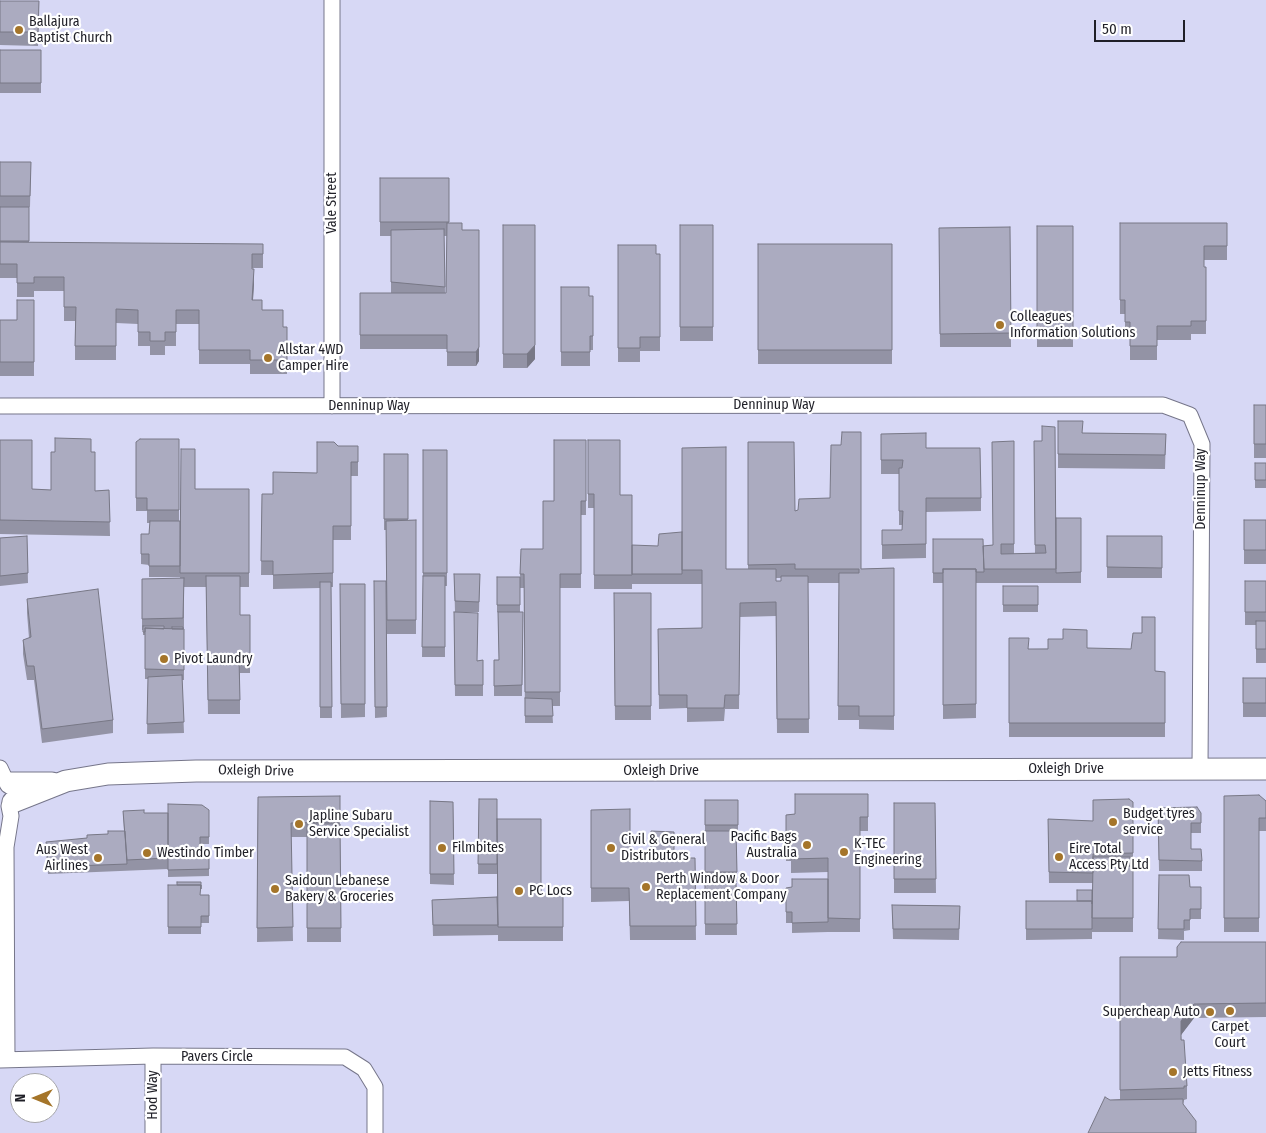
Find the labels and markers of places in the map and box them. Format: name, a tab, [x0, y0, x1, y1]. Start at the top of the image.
place label: Ballajura Baptist Church	[29, 14, 112, 46]
marker: Ballajura Baptist Church	[13, 24, 25, 36]
place label: Colleagues Information Solutions	[1010, 309, 1135, 342]
marker: Colleagues Information Solutions	[994, 319, 1006, 331]
place label: Allstar 4WD Camper Hire	[278, 342, 349, 374]
marker: Allstar 4WD Camper Hire	[262, 352, 274, 364]
place label: Pivot Laundry	[174, 651, 253, 667]
marker: Pivot Laundry	[158, 653, 170, 665]
place label: Budget tyres service	[1123, 806, 1195, 839]
place label: Japline Subaru Service Specialist	[309, 808, 409, 840]
marker: Budget tyres service	[1107, 816, 1119, 828]
marker: Japline Subaru Service Specialist	[293, 818, 305, 830]
place label: Pacific Bags Australia	[731, 829, 797, 862]
place label: Civil & General Distributors	[621, 832, 705, 864]
place label: K-TEC Engineering	[854, 836, 921, 869]
marker: Pacific Bags Australia	[801, 839, 813, 851]
place label: Filmbites	[452, 840, 504, 856]
place label: Eire Total Access Pty Ltd	[1069, 841, 1149, 874]
place label: Aus West Airlines	[36, 842, 88, 874]
marker: Filmbites	[436, 842, 448, 854]
marker: Civil & General Distributors	[605, 842, 617, 854]
place label: Westindo Timber	[157, 845, 254, 861]
marker: K-TEC Engineering	[838, 846, 850, 858]
marker: Westindo Timber	[141, 847, 153, 859]
marker: Eire Total Access Pty Ltd	[1053, 851, 1065, 863]
marker: Aus West Airlines	[92, 852, 104, 864]
place label: Perth Window & Door Replacement Company	[656, 871, 787, 904]
place label: Saidoun Lebanese Bakery & Groceries	[285, 873, 394, 906]
marker: Perth Window & Door Replacement Company	[640, 881, 652, 893]
marker: Saidoun Lebanese Bakery & Groceries	[269, 883, 281, 895]
place label: PC Locs	[529, 883, 572, 899]
marker: PC Locs	[513, 885, 525, 897]
place label: Supercheap Auto	[1103, 1004, 1200, 1020]
marker: Carpet Court	[1224, 1005, 1236, 1017]
marker: Supercheap Auto	[1204, 1006, 1216, 1018]
place label: Carpet Court	[1211, 1019, 1249, 1052]
place label: Jetts Fitness	[1183, 1064, 1252, 1080]
marker: Jetts Fitness	[1167, 1066, 1179, 1078]

